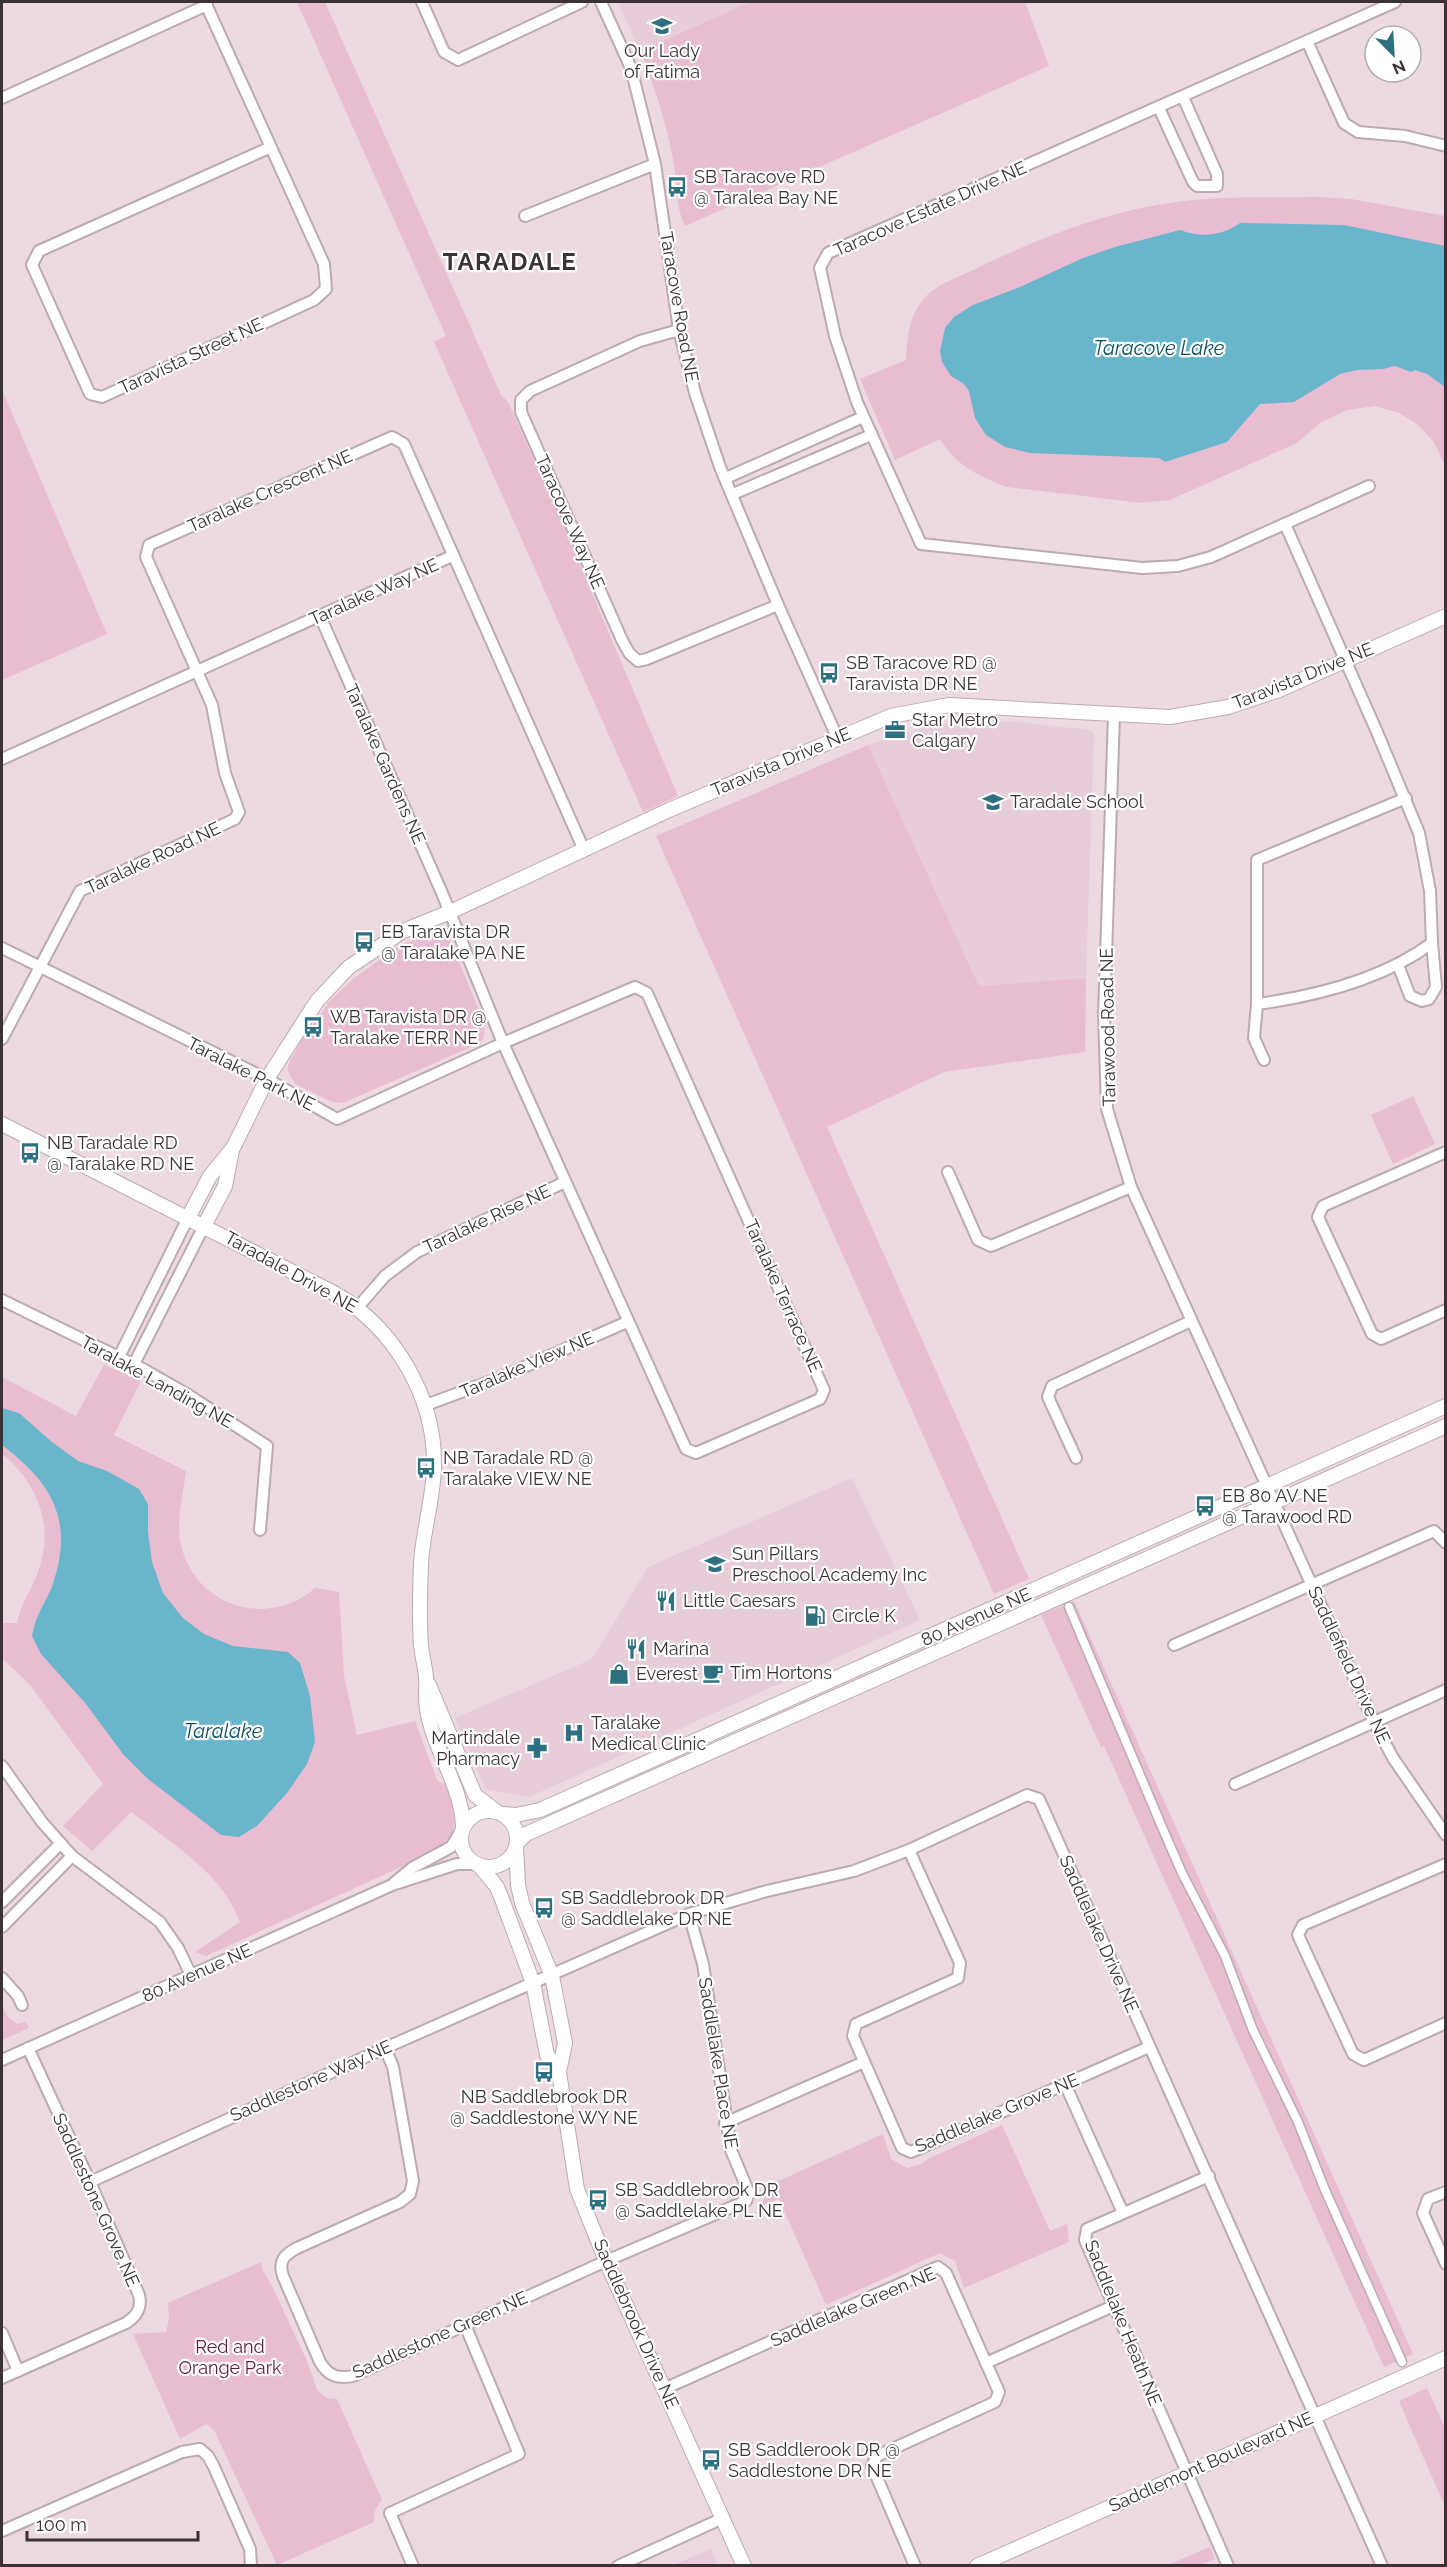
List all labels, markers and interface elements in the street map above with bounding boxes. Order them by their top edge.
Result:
school or university icon: Our Lady of Fatima [650,14,674,38]
north arrow [1363,24,1423,84]
place label: Our Lady of Fatima [624,40,700,82]
text: N [1389,56,1408,78]
street label: Taracove Estate Drive NE [830,157,1029,261]
place label: SB Taracove RD @ Taralea Bay NE [694,166,838,208]
bus stop icon: SB Taracove RD @ Taralea Bay NE [665,175,689,199]
street label: Taracove Road NE [656,230,703,384]
district label: TARADALE [443,247,577,276]
street label: Taravista Street NE [115,313,266,398]
water label: Taracove Lake [1093,336,1225,360]
street label: Taralake Crescent NE [184,445,355,536]
street label: Taracove Way NE [531,451,610,592]
street label: Taralake Way NE [306,554,442,629]
street label: Taravista Drive NE [1229,638,1376,713]
place label: SB Taracove RD @ Taravista DR NE [846,652,997,694]
bus stop icon: SB Taracove RD @ Taravista DR NE [817,661,841,685]
street label: Taralake Gardens NE [341,680,430,847]
place label: Star Metro Calgary [912,709,998,751]
office icon: Star Metro Calgary [883,718,907,742]
street label: Taravista Drive NE [708,723,854,800]
school or university icon: Taradale School [981,790,1005,814]
place label: Taradale School [1010,791,1144,812]
street label: Taralake Road NE [82,817,224,898]
place label: EB Taravista DR @ Taralake PA NE [381,921,525,963]
bus stop icon: EB Taravista DR @ Taralake PA NE [352,930,376,954]
street label: Tarawood Road NE [1096,947,1119,1107]
place label: WB Taravista DR @ Taralake TERR NE [330,1006,487,1048]
bus stop icon: WB Taravista DR @ Taralake TERR NE [301,1015,325,1039]
street label: Taralake Park NE [184,1032,318,1115]
place label: NB Taradale RD @ Taralake RD NE [47,1132,194,1174]
bus stop icon: NB Taradale RD @ Taralake RD NE [18,1141,42,1165]
street label: Taralake Rise NE [420,1180,554,1257]
street label: Taralake Terrace NE [740,1216,827,1376]
street label: Taradale Drive NE [221,1226,361,1317]
street label: Taralake View NE [457,1327,597,1402]
street label: Taralake Landing NE [77,1331,237,1432]
place label: NB Taradale RD @ Taralake VIEW NE [443,1447,593,1489]
bus stop icon: NB Taradale RD @ Taralake VIEW NE [414,1456,438,1480]
place label: EB 80 AV NE @ Tarawood RD [1222,1485,1352,1527]
bus stop icon: EB 80 AV NE @ Tarawood RD [1193,1494,1217,1518]
place label: Sun Pillars Preschool Academy Inc [732,1543,927,1585]
school or university icon: Sun Pillars Preschool Academy Inc [703,1552,727,1576]
street label: 80 Avenue NE [917,1583,1034,1650]
street label: Saddlefield Drive NE [1304,1583,1395,1747]
restaurant icon: Little Caesars [654,1589,678,1613]
place label: Little Caesars [683,1590,796,1611]
fuel station icon: Circle K [803,1604,827,1628]
place label: Circle K [832,1605,896,1626]
restaurant icon: Marina [624,1637,648,1661]
place label: Marina [653,1638,709,1659]
cafe icon: Tim Hortons [701,1661,725,1685]
shop icon: Everest [607,1662,631,1686]
place label: Tim Hortons [730,1662,832,1683]
place label: Everest [636,1663,698,1684]
place label: Taralake Medical Clinic [591,1712,707,1754]
water label: Taralake [184,1719,263,1743]
hospital icon: Taralake Medical Clinic [562,1721,586,1745]
place label: Martindale Pharmacy [431,1727,520,1769]
pharmacy icon: Martindale Pharmacy [525,1736,549,1760]
street label: Saddlelake Drive NE [1055,1852,1144,2016]
place label: SB Saddlebrook DR @ Saddlelake DR NE [561,1887,732,1929]
bus stop icon: SB Saddlebrook DR @ Saddlelake DR NE [532,1896,556,1920]
street label: 80 Avenue NE [138,1939,255,2006]
street label: Saddlelake Place NE [695,1976,742,2150]
street label: Saddlestone Way NE [227,2035,395,2126]
bus stop icon: NB Saddlebrook DR @ Saddlestone WY NE [532,2060,556,2084]
street label: Saddlelake Grove NE [912,2068,1082,2157]
place label: NB Saddlebrook DR @ Saddlestone WY NE [450,2086,638,2128]
street label: Saddlestone Grove NE [49,2110,144,2290]
place label: SB Saddlebrook DR @ Saddlelake PL NE [615,2179,783,2221]
bus stop icon: SB Saddlebrook DR @ Saddlelake PL NE [586,2188,610,2212]
street label: Saddlebrook Drive NE [590,2236,683,2412]
street label: Saddlelake Heath NE [1081,2237,1166,2409]
street label: Saddlelake Green NE [767,2262,939,2351]
street label: Saddlestone Green NE [349,2286,531,2383]
park label: Red and Orange Park [178,2336,282,2378]
street label: Saddlemont Boulevard NE [1105,2407,1316,2516]
place label: SB Saddlerook DR @ Saddlestone DR NE [728,2439,900,2481]
bus stop icon: SB Saddlerook DR @ Saddlestone DR NE [699,2448,723,2472]
scale bar [27,2504,198,2542]
text: 100 m [36,2514,87,2535]

